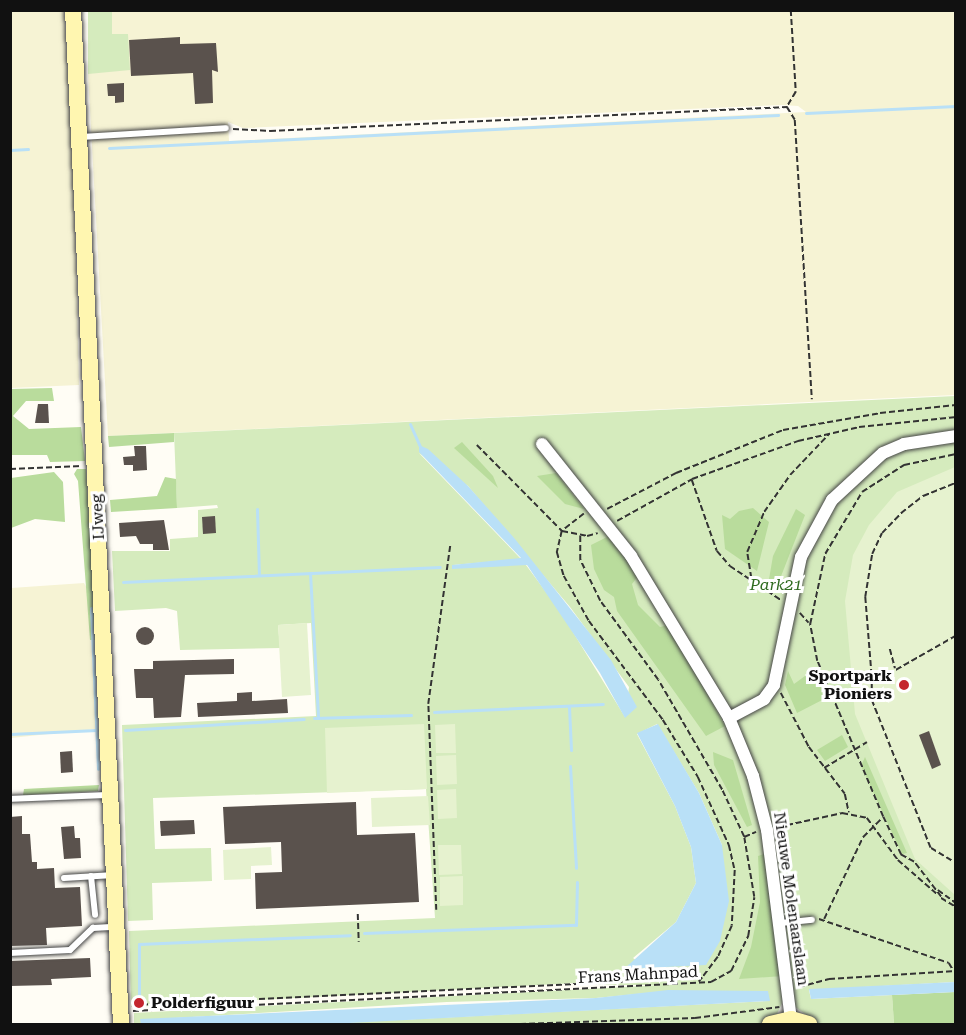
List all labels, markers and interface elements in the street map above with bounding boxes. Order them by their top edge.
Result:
street label: IJweg [87,494,109,540]
park label: Park21 [750,575,802,595]
place label: Sportpark Pioniers [808,666,892,704]
marker: Sportpark Pioniers [897,678,911,692]
street label: Nieuwe Molenaarslaan [769,811,813,987]
street label: Frans Mahnpad [578,962,698,988]
place label: Polderfiguur [151,993,254,1013]
marker: Polderfiguur [132,996,146,1010]

